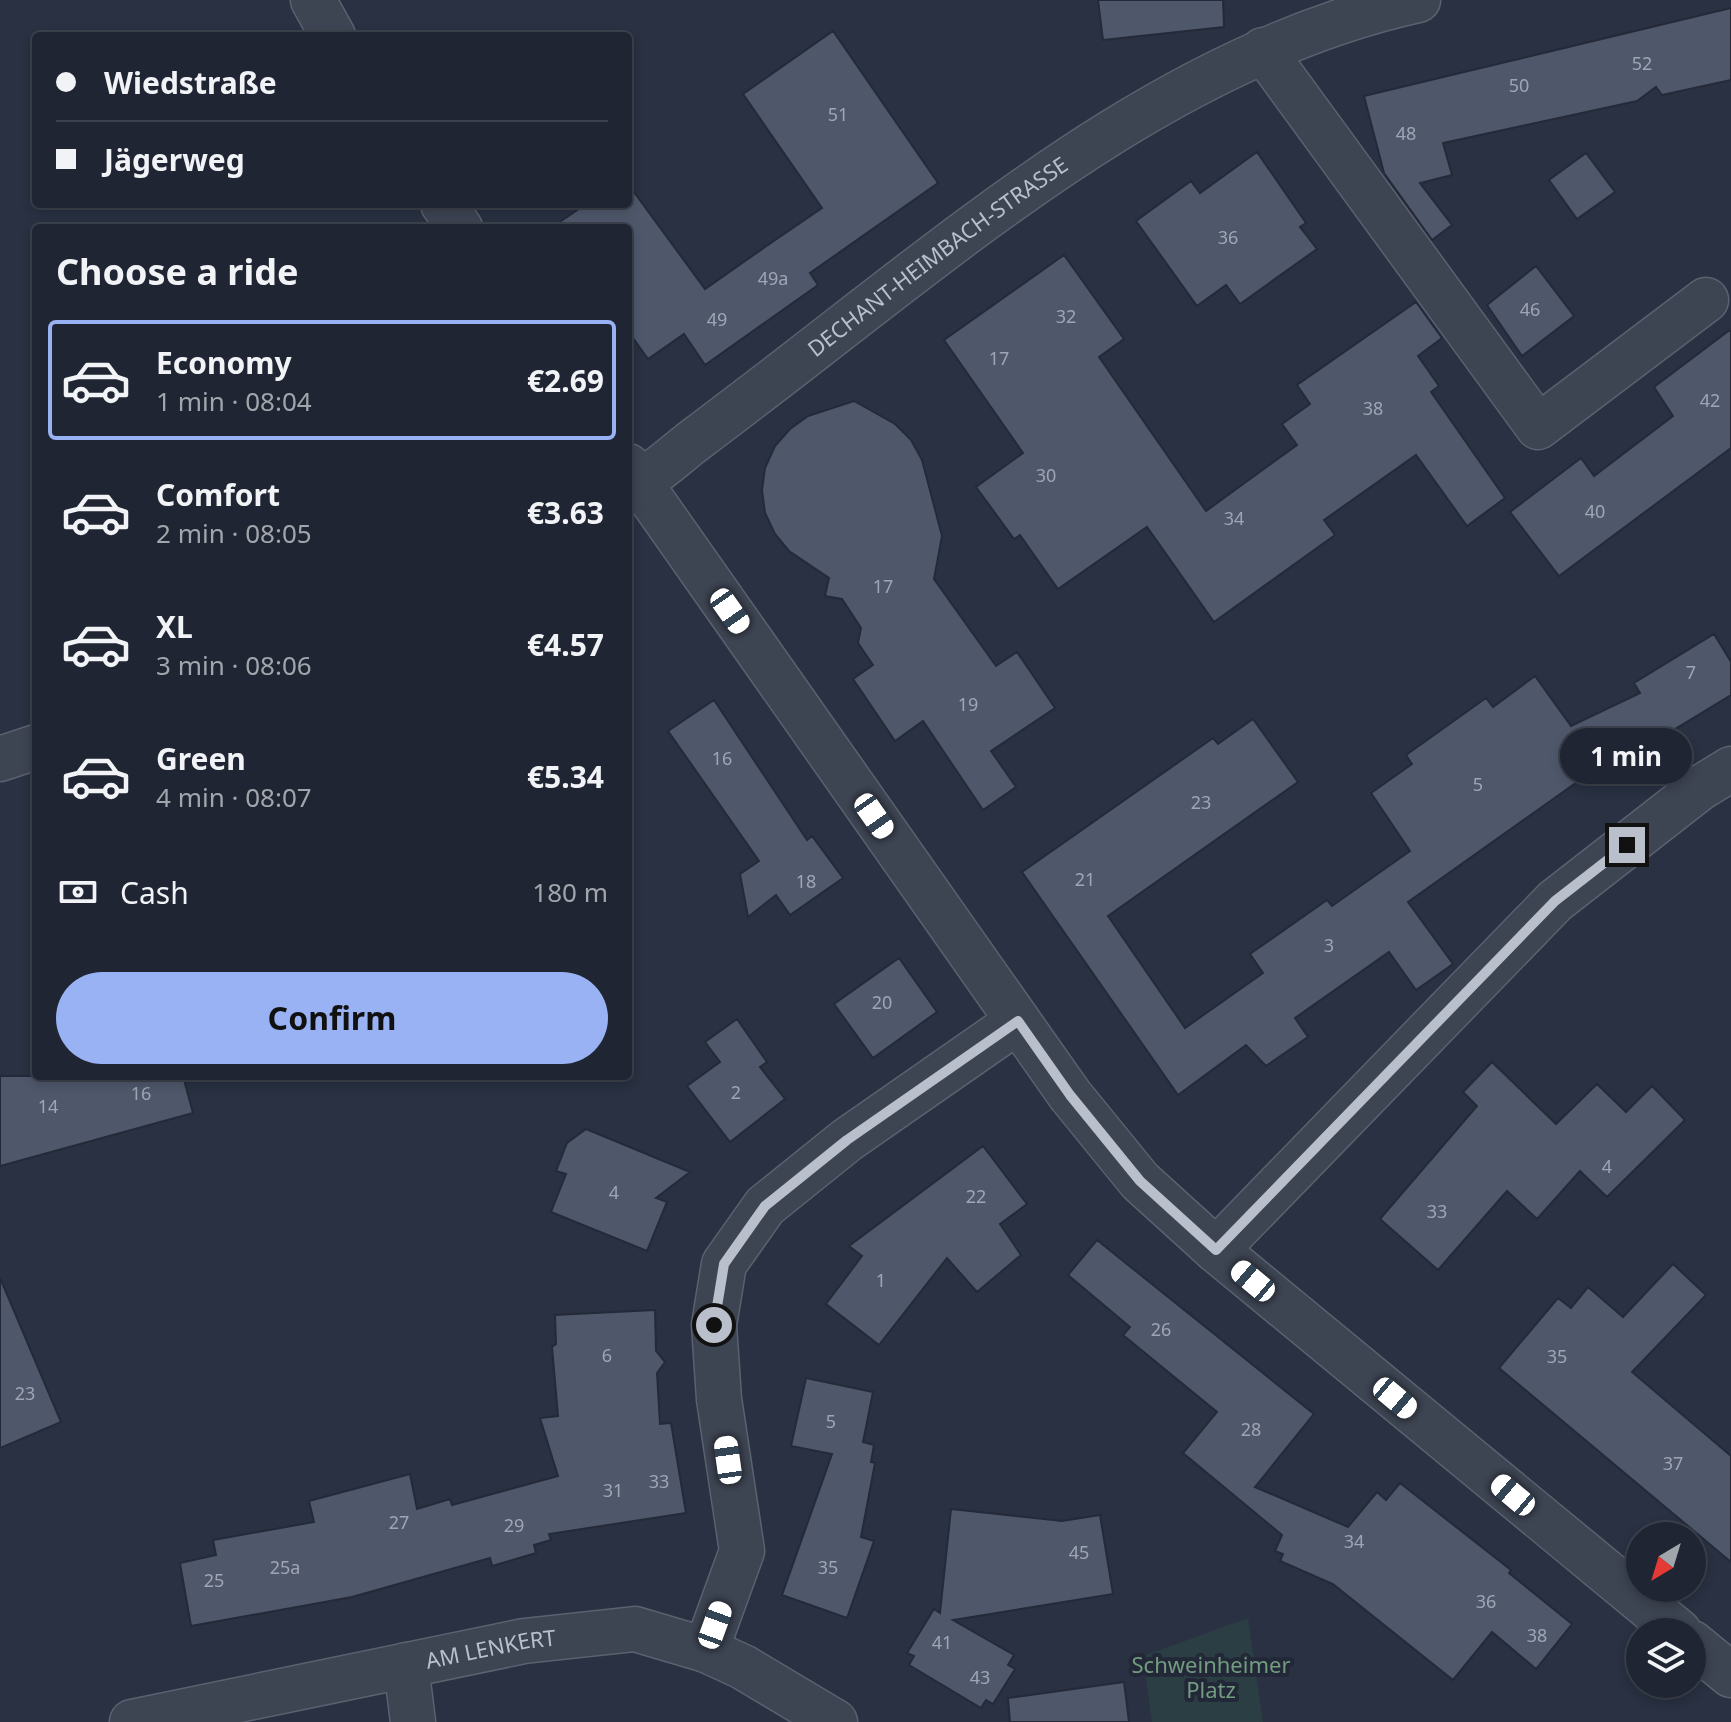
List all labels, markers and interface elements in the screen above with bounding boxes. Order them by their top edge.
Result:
house number: 52 [1632,51,1652,75]
text: Wiedstraße [104,62,277,103]
house number: 50 [1509,73,1529,97]
house number: 51 [828,102,848,126]
house number: 48 [1396,121,1416,145]
text: Jägerweg [104,139,245,180]
street label: DECHANT-HEIMBACH-STRASSE [801,149,1073,363]
house number: 36 [1218,225,1238,249]
text: Choose a ride [56,247,298,296]
house number: 49a [758,266,788,290]
house number: 46 [1520,297,1540,321]
house number: 32 [1056,304,1076,328]
house number: 49 [707,307,727,331]
text: Economy [156,342,292,383]
icon: car [60,344,132,416]
house number: 17 [989,346,1009,370]
text: €2.69 [527,360,604,401]
text: 1 min · 08:04 [156,383,312,419]
house number: 42 [1700,388,1720,412]
house number: 38 [1363,396,1383,420]
house number: 30 [1036,463,1056,487]
text: Comfort [156,474,280,515]
icon: car [60,476,132,548]
text: €3.63 [527,492,604,533]
house number: 40 [1585,499,1605,523]
house number: 34 [1224,506,1244,530]
text: 2 min · 08:05 [156,515,312,551]
house number: 17 [873,574,893,598]
car [706,584,754,638]
text: XL [156,606,193,647]
icon: car [60,608,132,680]
text: €4.57 [527,624,604,665]
text: 3 min · 08:06 [156,647,312,683]
house number: 7 [1686,660,1696,684]
house number: 19 [958,692,978,716]
callout: 1 min [1561,729,1693,785]
text: Green [156,738,246,779]
text: 1 min [1590,738,1662,774]
icon: car [60,740,132,812]
house number: 16 [712,746,732,770]
text: €5.34 [527,756,604,797]
house number: 5 [1473,772,1483,796]
text: 4 min · 08:07 [156,779,312,815]
car [850,789,898,843]
house number: 23 [1191,790,1211,814]
route end [1609,827,1645,863]
house number: 21 [1075,867,1095,891]
house number: 18 [796,869,816,893]
icon: cash [56,870,100,914]
text: Cash [120,872,189,913]
text: 180 m [532,874,608,910]
house number: 3 [1324,933,1334,957]
button: Confirm [56,972,608,1064]
house number: 20 [872,990,892,1014]
house number: 2 [731,1080,741,1104]
house number: 16 [131,1081,151,1105]
house number: 14 [38,1094,58,1118]
house number: 4 [1602,1154,1612,1178]
house number: 4 [609,1180,619,1204]
house number: 22 [966,1184,986,1208]
house number: 33 [1427,1199,1447,1223]
car [1227,1256,1279,1306]
house number: 1 [876,1268,886,1292]
route start [696,1307,732,1343]
house number: 26 [1151,1317,1171,1341]
house number: 6 [602,1343,612,1367]
house number: 35 [1547,1344,1567,1368]
car [1369,1373,1421,1423]
house number: 23 [15,1381,35,1405]
house number: 5 [826,1409,836,1433]
house number: 28 [1241,1417,1261,1441]
car [713,1435,743,1485]
house number: 37 [1663,1451,1683,1475]
house number: 33 [649,1469,669,1493]
car [1487,1470,1539,1520]
house number: 31 [603,1478,623,1502]
house number: 27 [389,1510,409,1534]
house number: 29 [504,1513,524,1537]
north arrow [1626,1522,1706,1602]
map controls [1626,1522,1706,1698]
house number: 34 [1344,1529,1364,1553]
house number: 45 [1069,1540,1089,1564]
house number: 25a [270,1555,300,1579]
house number: 35 [818,1555,838,1579]
house number: 25 [204,1568,224,1592]
house number: 36 [1476,1589,1496,1613]
car [696,1598,734,1652]
button: layers [1626,1618,1706,1698]
street label: AM LENKERT [423,1622,557,1675]
house number: 38 [1527,1623,1547,1647]
house number: 41 [932,1630,952,1654]
park label: Schweinheimer Platz [1132,1649,1290,1704]
house number: 43 [970,1665,990,1689]

